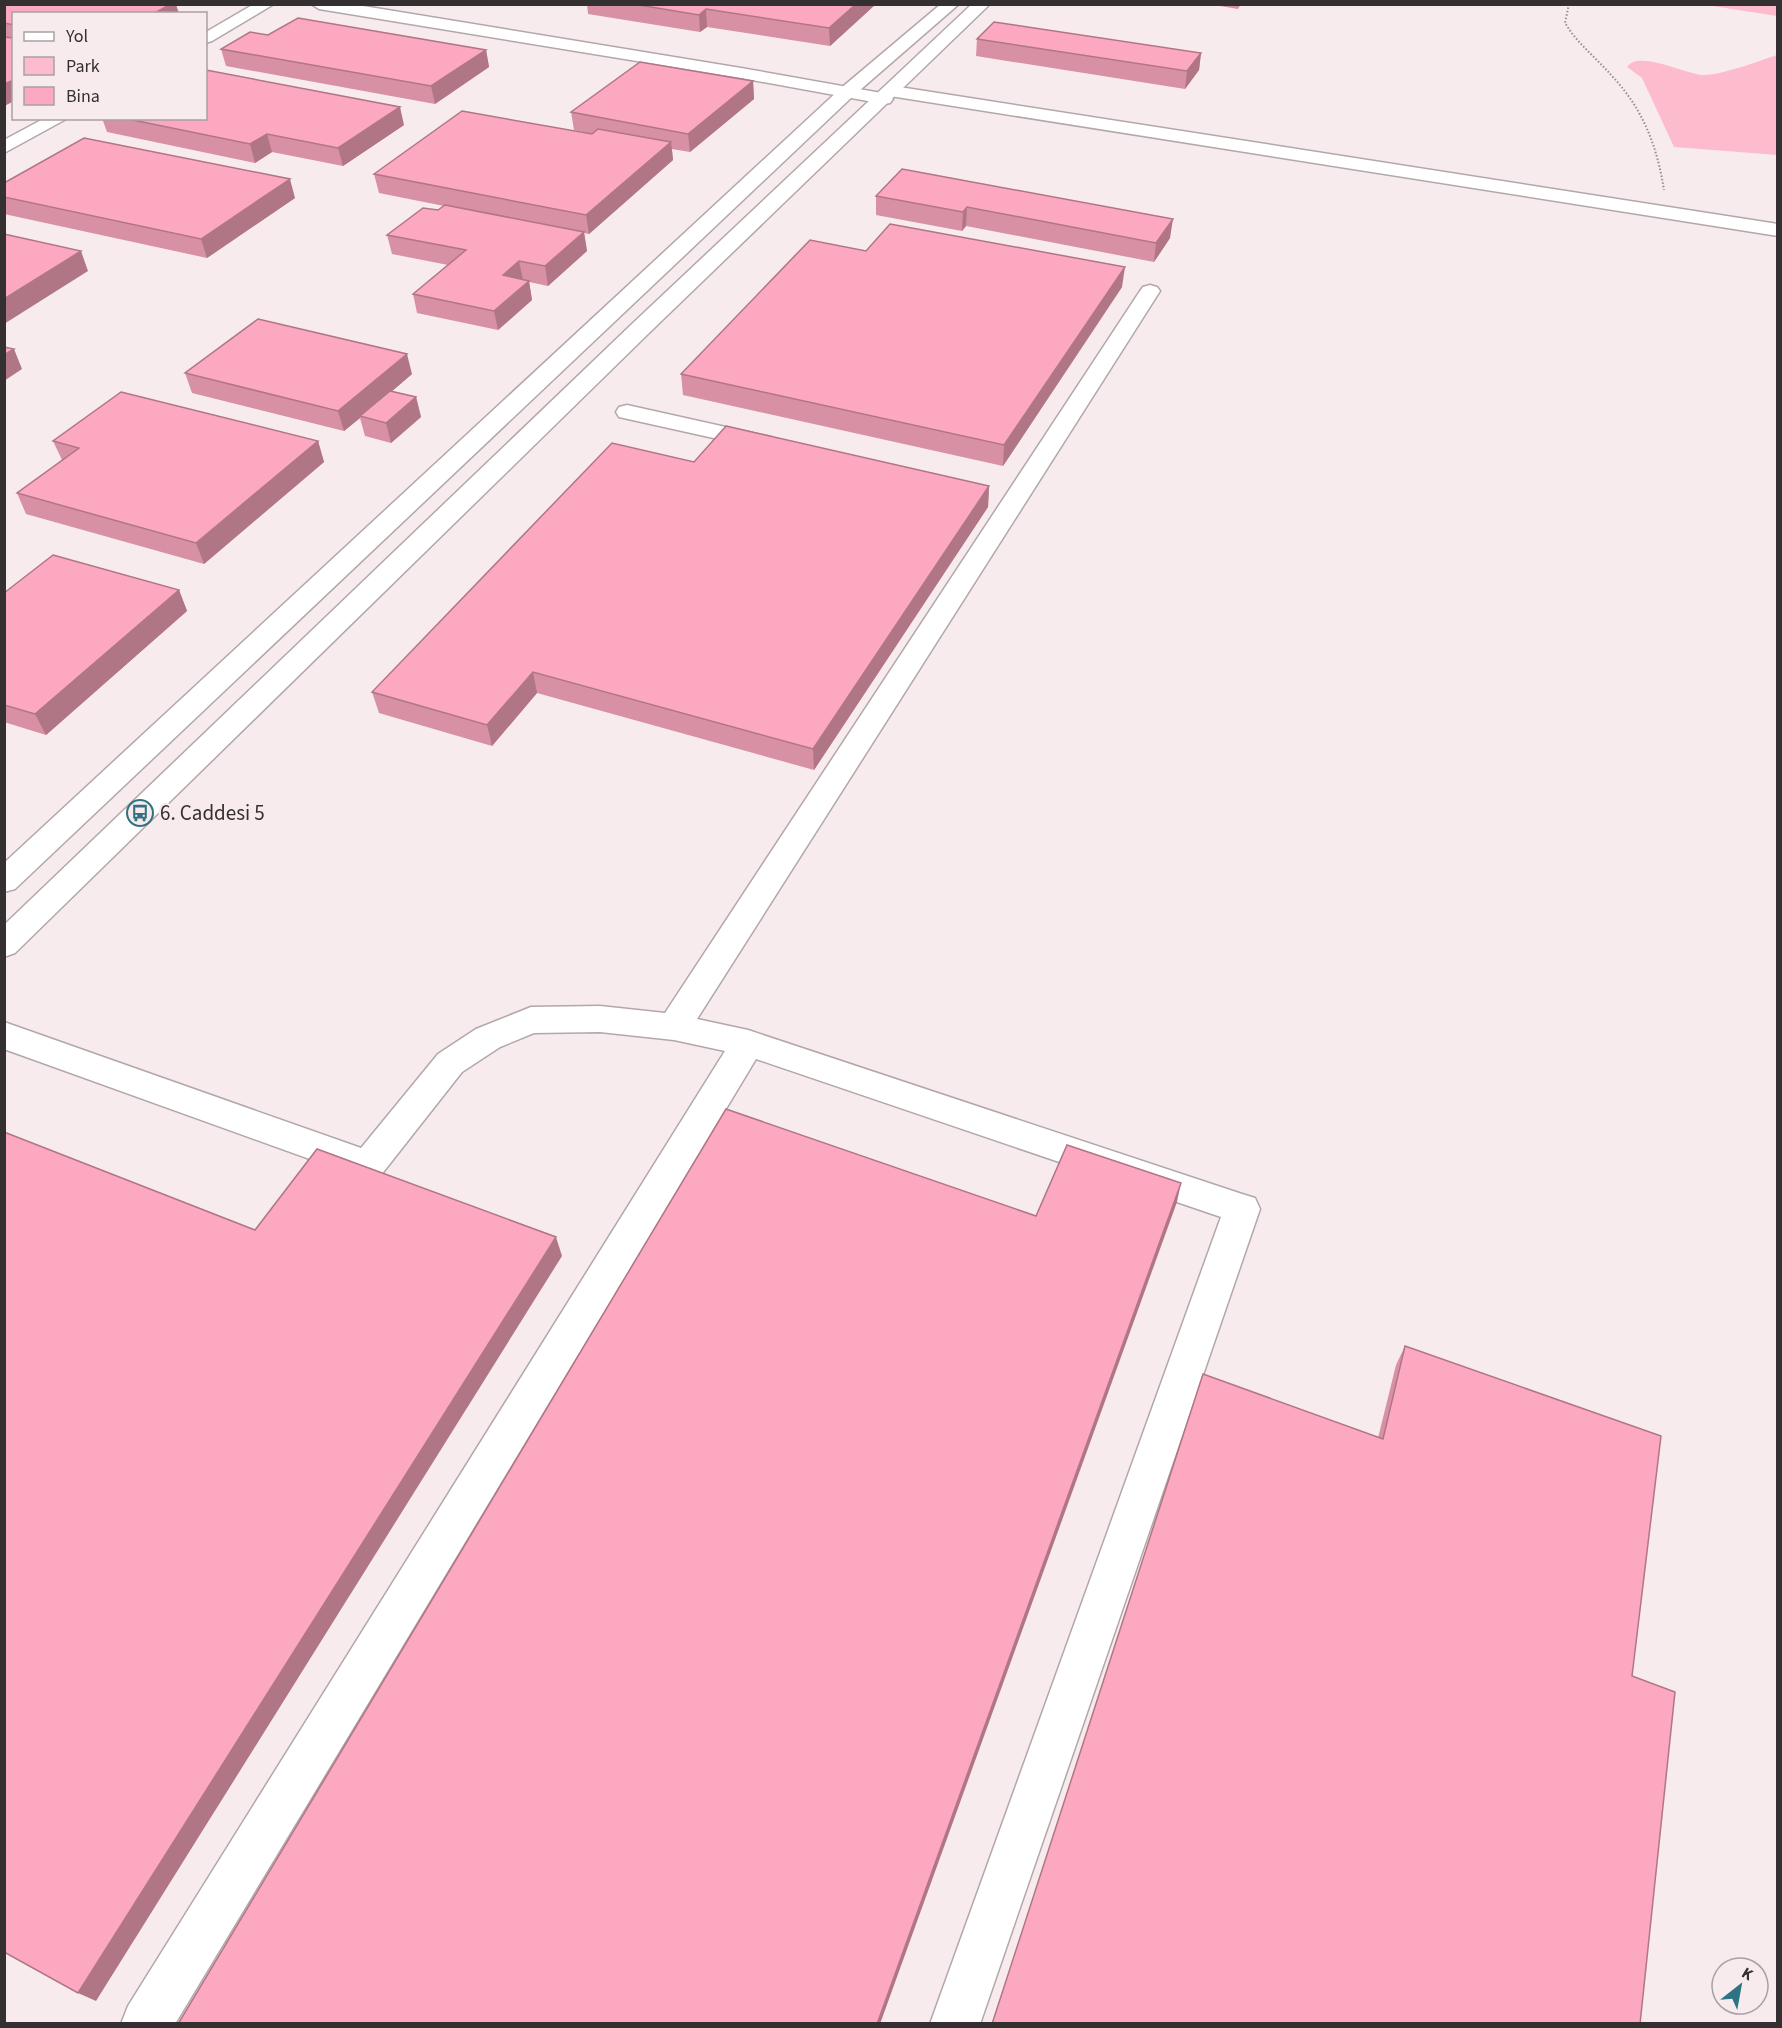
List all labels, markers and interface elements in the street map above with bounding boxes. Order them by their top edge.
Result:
legend [12,12,207,120]
text: Yol [65,24,88,49]
text: Park [66,54,100,79]
text: Bina [66,84,100,109]
bus stop icon: 6. Caddesi 5 [125,798,155,828]
place label: 6. Caddesi 5 [160,798,265,828]
north arrow [1710,1956,1770,2016]
text: K [1737,1962,1757,1986]

